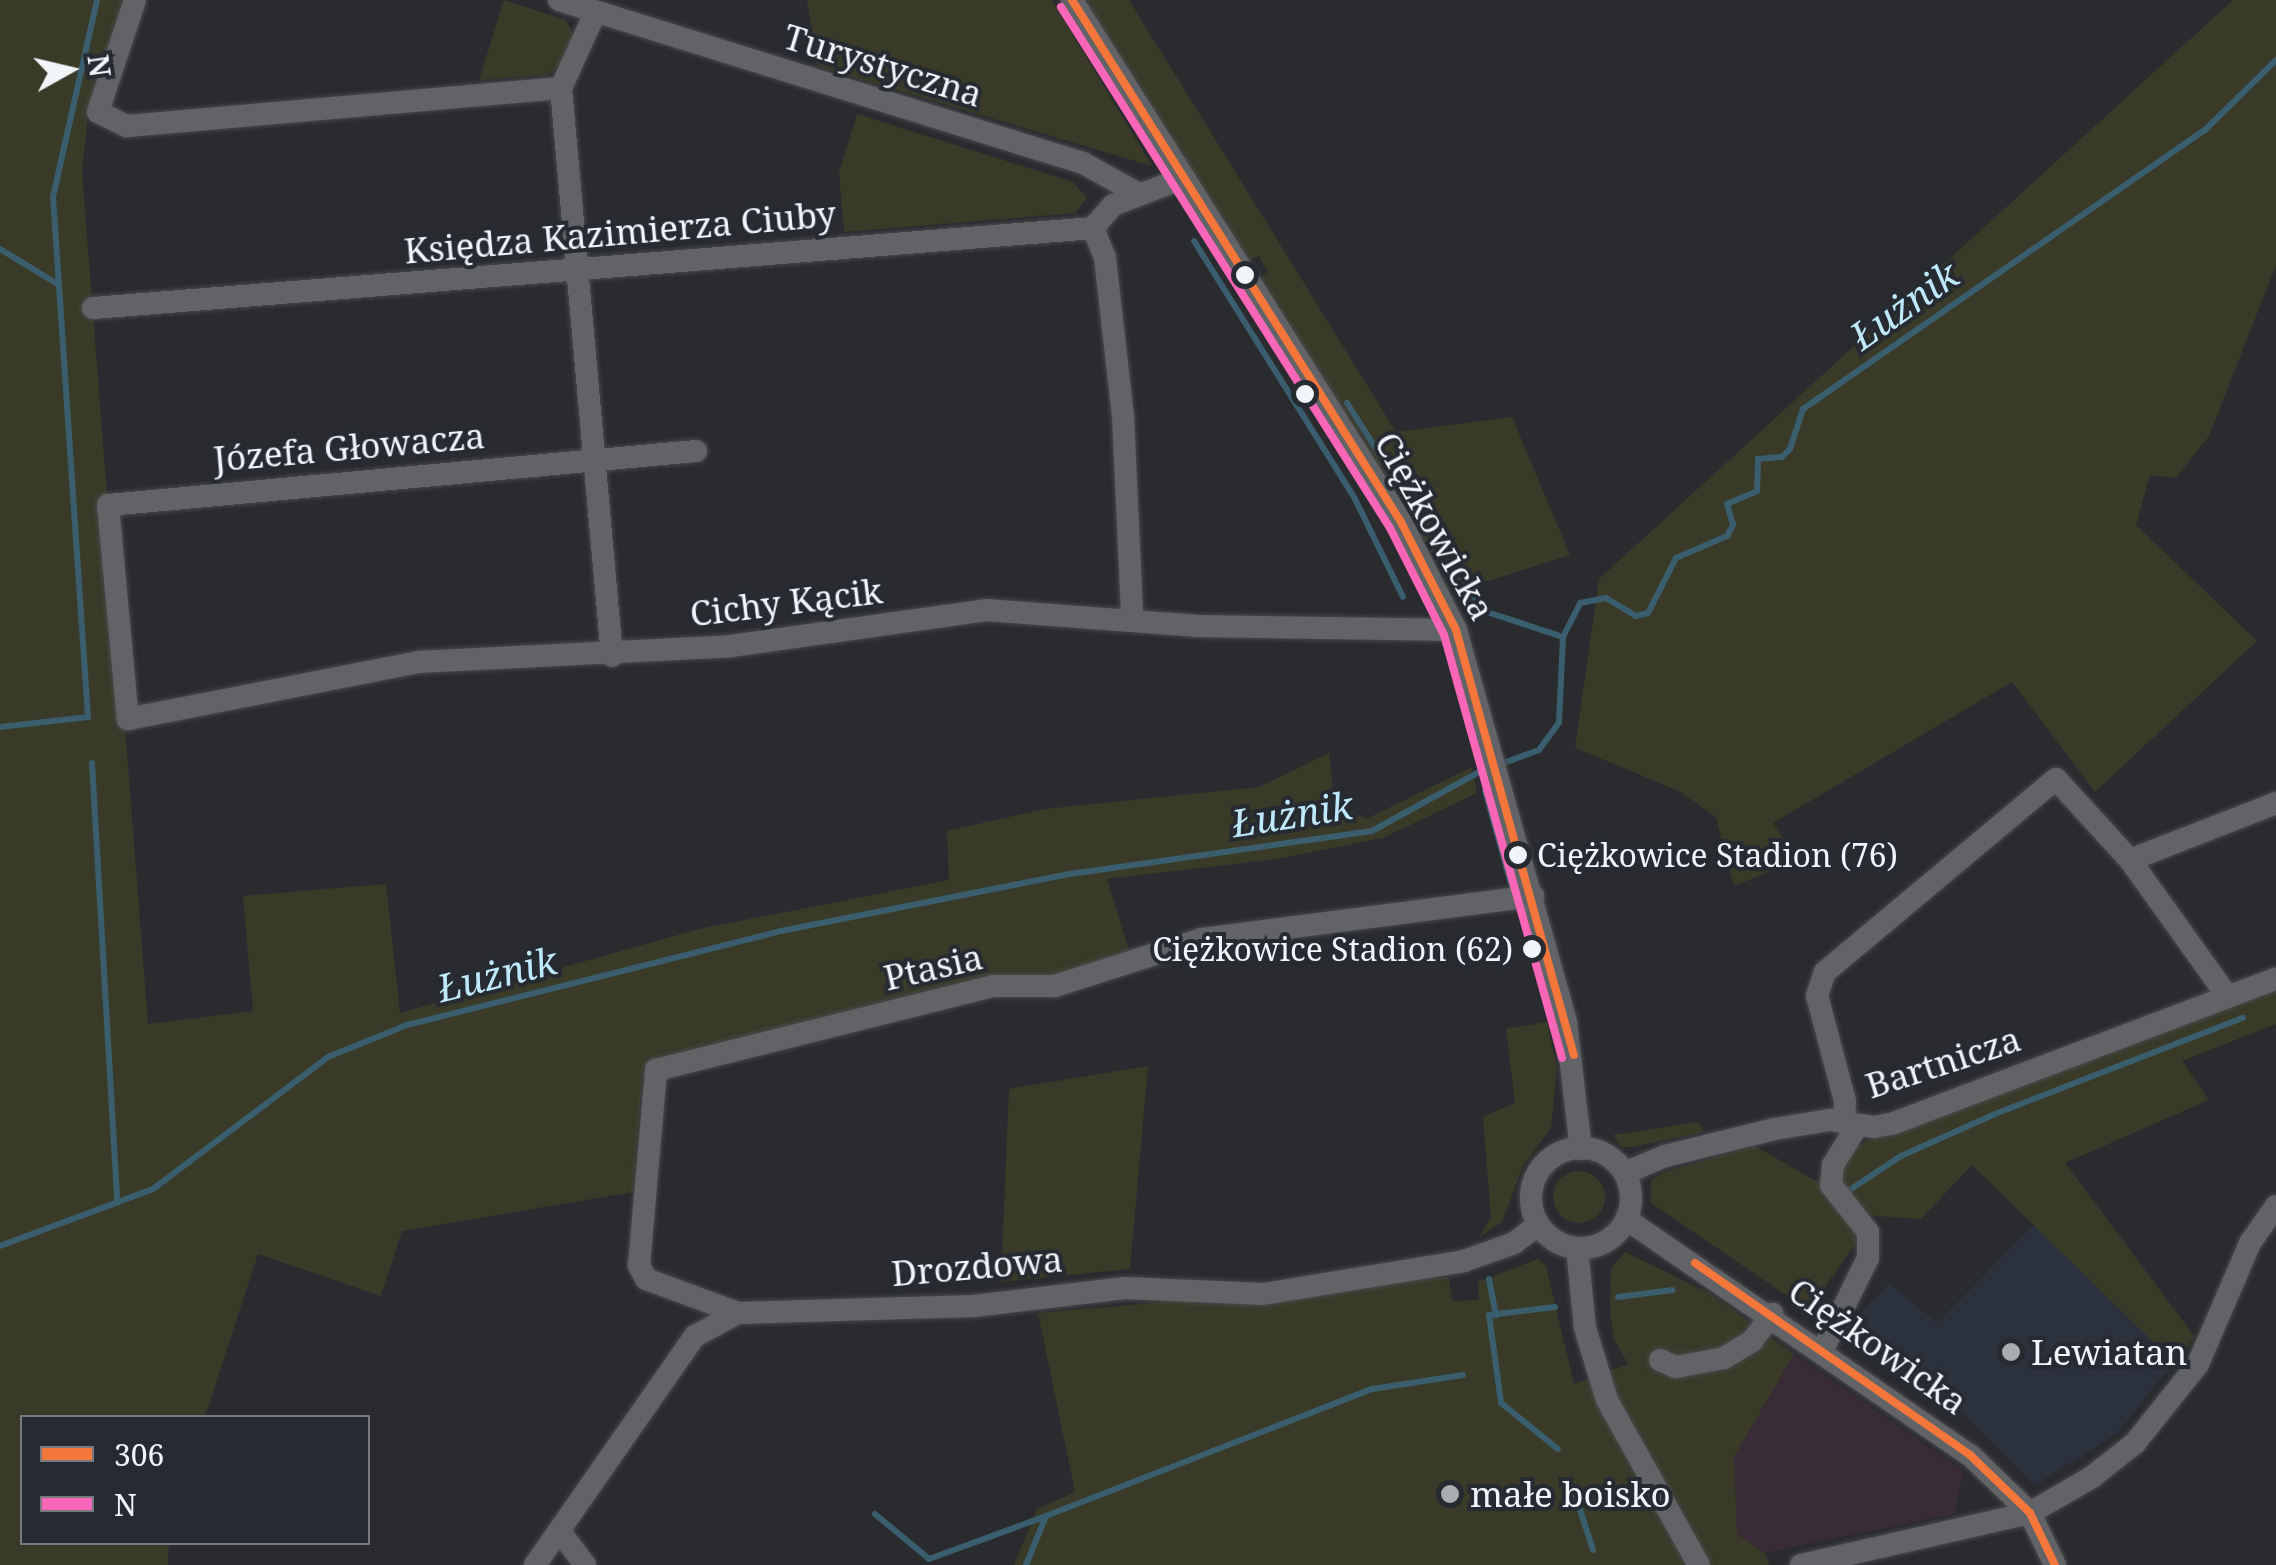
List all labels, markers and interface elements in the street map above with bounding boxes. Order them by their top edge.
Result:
street label: Turystyczna [779,15,987,115]
north arrow [20,20,120,120]
text: N [79,52,120,79]
street label: Księdza Kazimierza Ciuby [402,192,838,272]
water label: Łużnik [1841,251,1967,359]
unlabelled marker [1235,265,1255,285]
unlabelled marker [1295,384,1315,404]
street label: Józefa Głowacza [212,414,486,480]
street label: Ciężkowicka [1366,425,1504,627]
street label: Cichy Kącik [687,569,885,635]
water label: Łużnik [1228,782,1356,846]
place label: Ciężkowice Stadion (76) [1537,836,1898,874]
marker: Ciężkowice Stadion (76) [1508,845,1528,865]
place label: Ciężkowice Stadion (62) [1152,930,1513,968]
street label: Ptasia [880,935,986,999]
water label: Łużnik [432,937,562,1011]
marker: Ciężkowice Stadion (62) [1522,939,1542,959]
street label: Bartnicza [1860,1017,2026,1107]
street label: Drozdowa [890,1238,1064,1294]
street label: Ciężkowicka [1781,1269,1975,1423]
place label: Lewiatan [2031,1331,2187,1373]
marker: Lewiatan [2000,1341,2022,1363]
legend [20,1415,370,1545]
text: 306 [114,1434,164,1475]
place label: małe boisko [1470,1473,1671,1515]
marker: małe boisko [1439,1483,1461,1505]
text: N [114,1484,137,1525]

